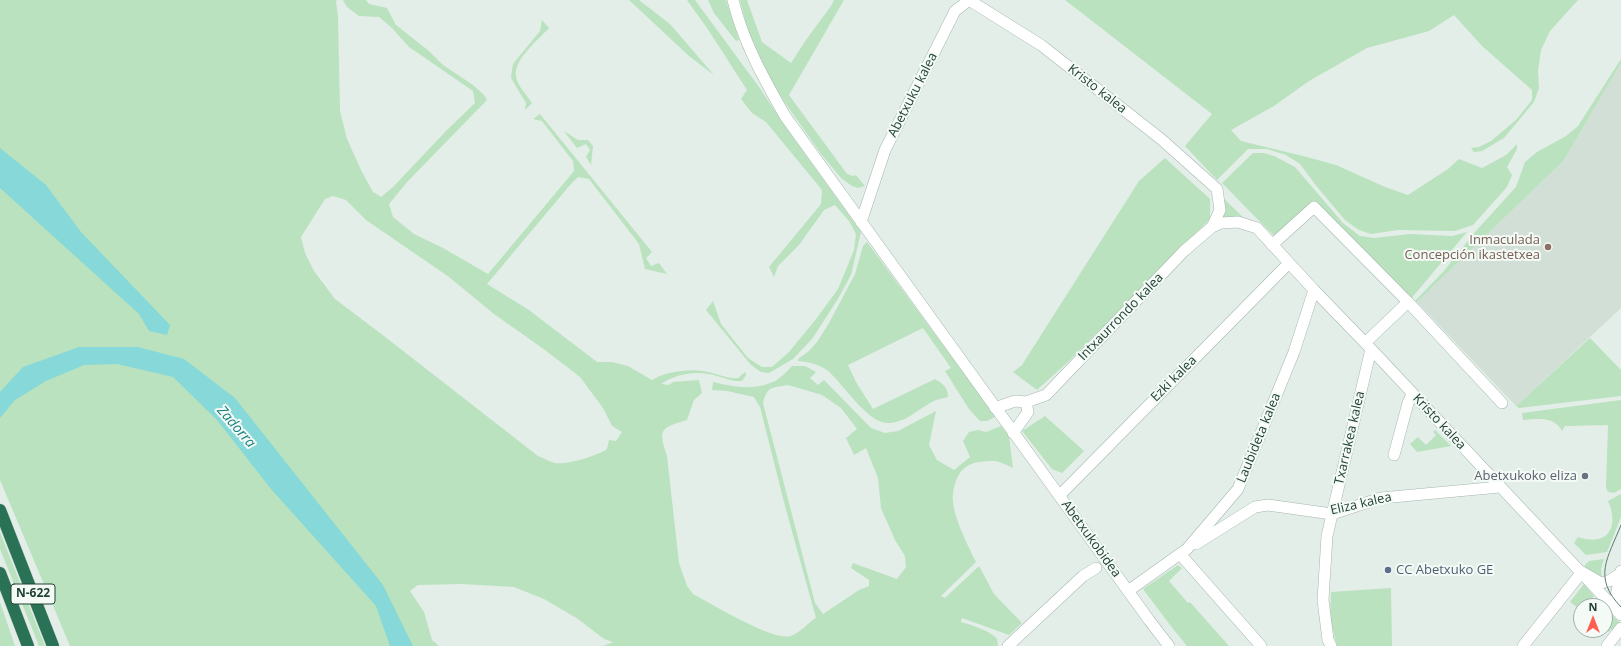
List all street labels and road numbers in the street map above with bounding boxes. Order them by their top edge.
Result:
street label: Abetxuku kalea [885,50,941,140]
street label: Kristo kalea [1064,61,1130,117]
street label: Intxaurrondo kalea [1075,270,1167,364]
street label: Ezki kalea [1148,353,1200,405]
street label: Txarrakea kalea [1332,390,1368,486]
street label: Laubideta kalea [1234,391,1284,485]
street label: Kristo kalea [1409,391,1469,453]
street label: Eliza kalea [1329,489,1393,519]
street label: Abetxukobidea [1058,498,1124,580]
road number: N-622 [11,584,55,604]

